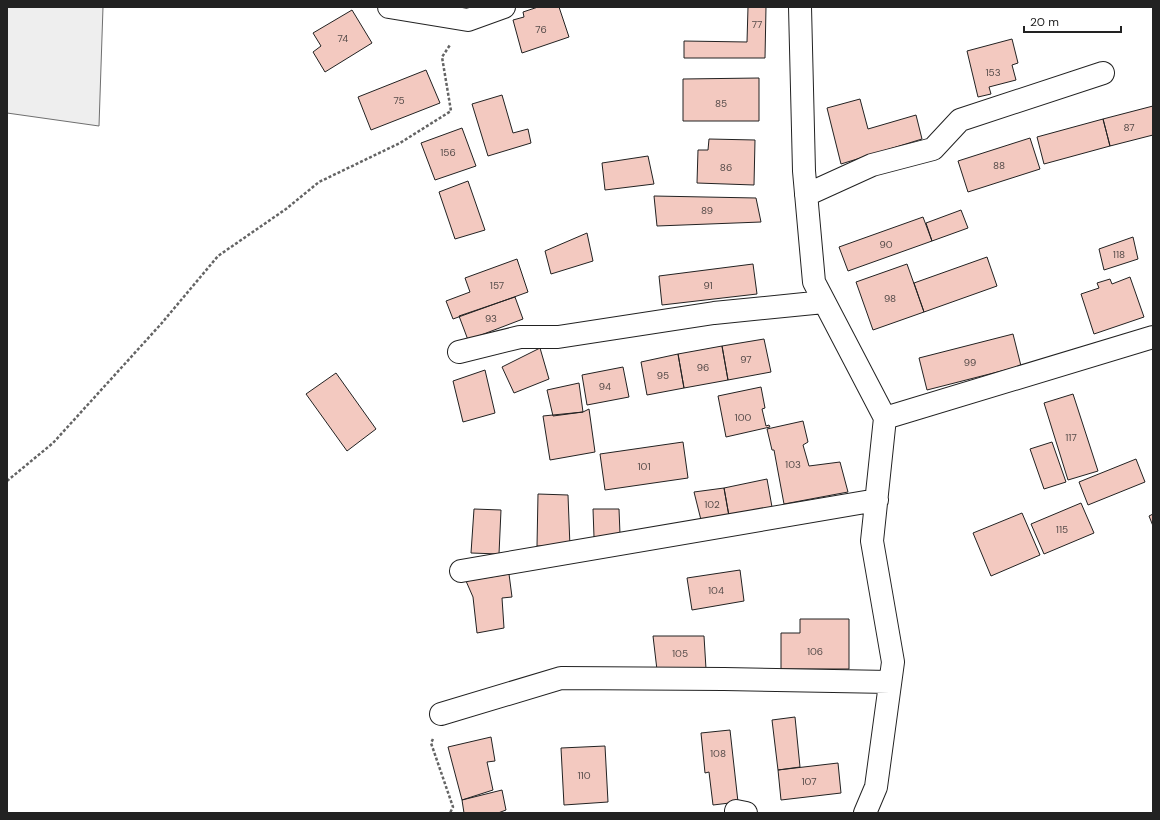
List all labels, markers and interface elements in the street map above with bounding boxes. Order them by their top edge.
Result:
scale bar [1024,8,1121,34]
text: 20 m [1030,14,1059,30]
house number: 77 [752,18,762,31]
house number: 76 [535,23,547,36]
house number: 74 [338,32,348,45]
house number: 153 [985,66,1001,79]
house number: 75 [393,94,405,107]
house number: 85 [715,97,727,110]
house number: 87 [1123,121,1135,134]
house number: 156 [440,146,456,159]
house number: 88 [993,159,1005,172]
house number: 86 [720,161,732,174]
house number: 89 [701,204,713,217]
house number: 90 [879,238,893,251]
house number: 118 [1113,248,1125,261]
house number: 157 [490,279,504,292]
house number: 91 [703,279,713,292]
house number: 98 [884,292,896,305]
house number: 93 [485,312,497,325]
house number: 97 [740,353,752,366]
house number: 99 [964,356,976,369]
house number: 96 [697,361,709,374]
house number: 95 [657,369,669,382]
house number: 94 [599,380,611,393]
house number: 100 [735,411,752,424]
house number: 117 [1065,431,1077,444]
house number: 103 [785,458,801,471]
house number: 101 [637,460,651,473]
house number: 102 [704,498,720,511]
house number: 115 [1056,523,1068,536]
house number: 104 [708,584,724,597]
house number: 106 [807,645,823,658]
house number: 105 [672,647,688,660]
house number: 108 [710,747,726,760]
house number: 110 [577,769,591,782]
house number: 107 [801,775,817,788]

